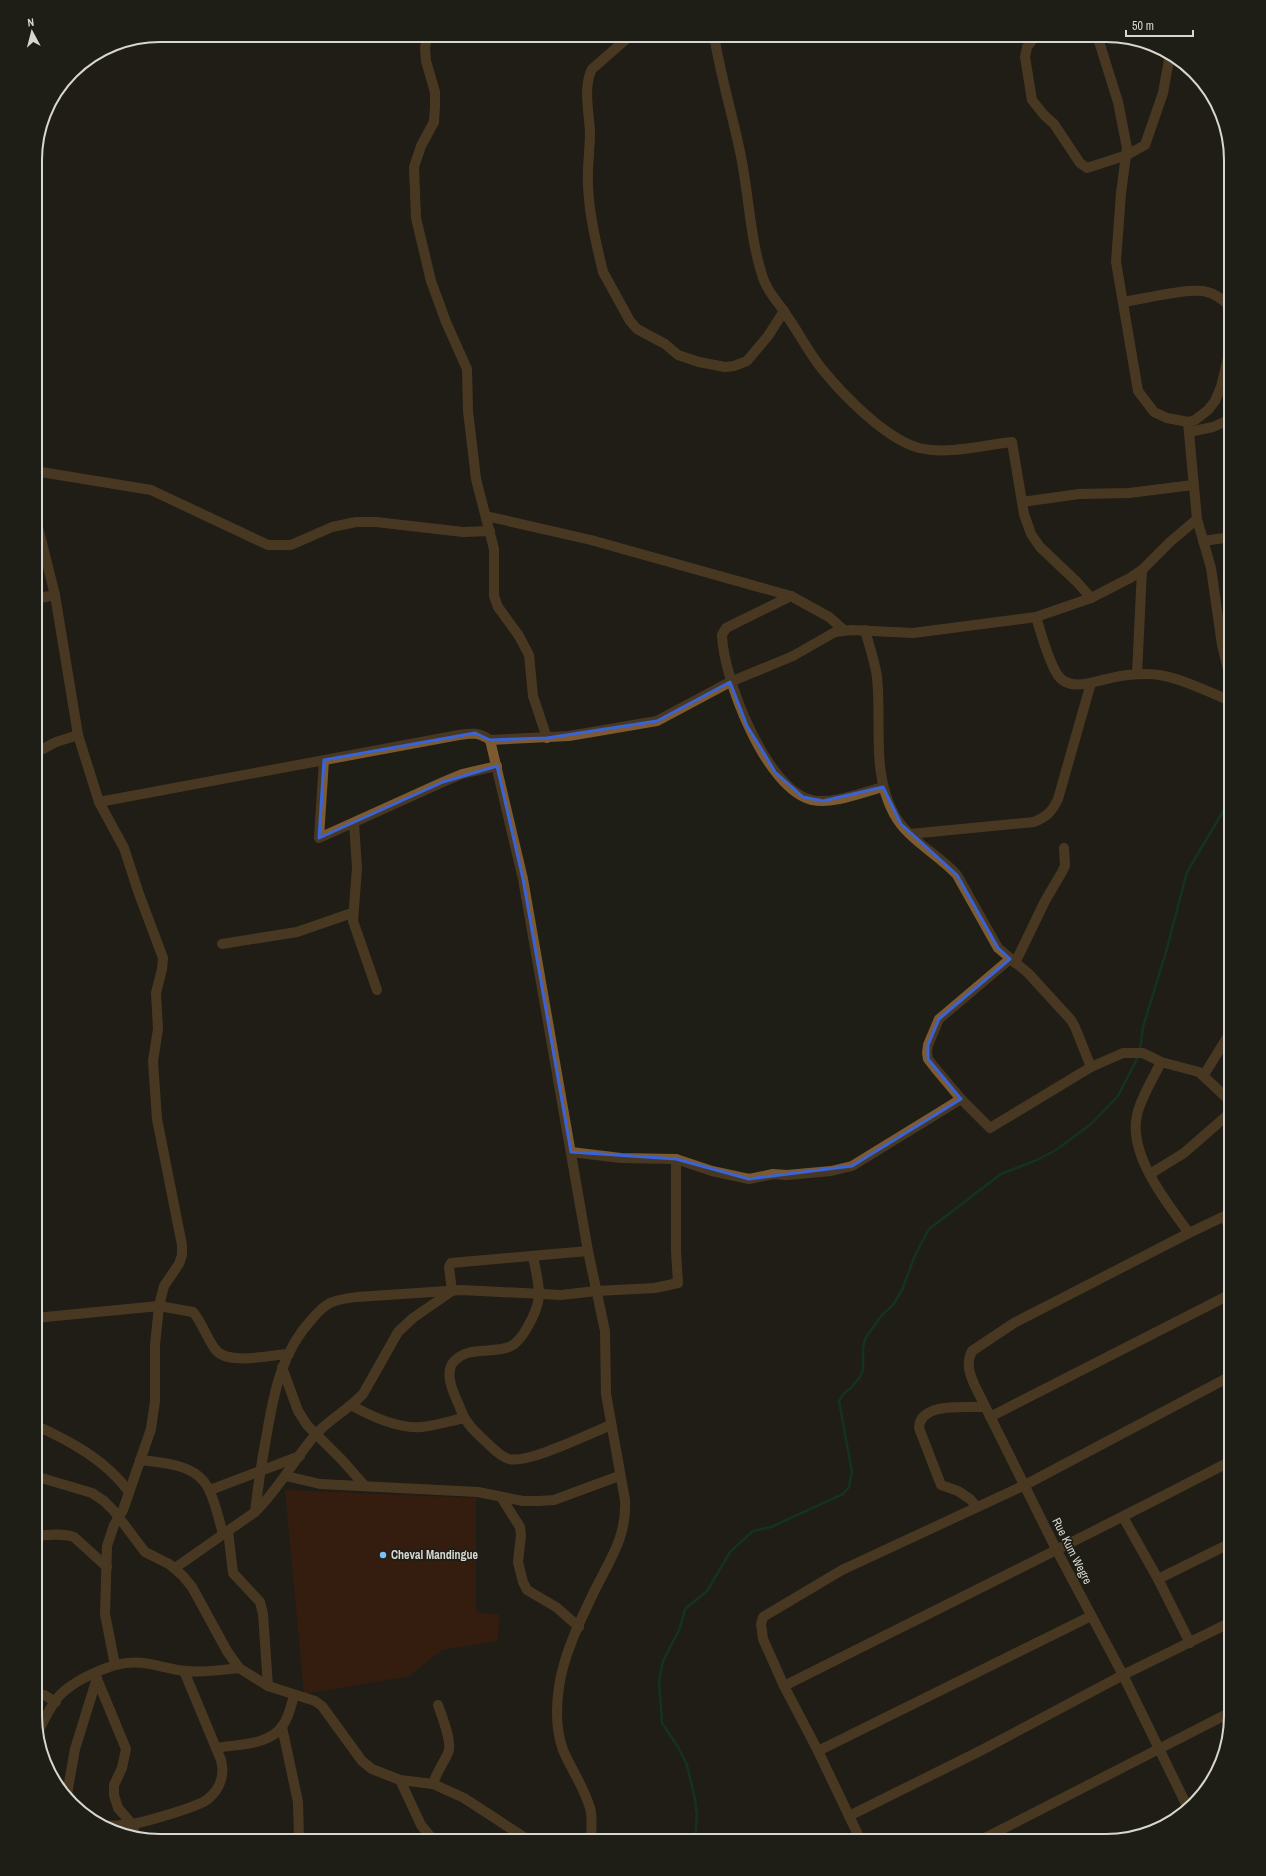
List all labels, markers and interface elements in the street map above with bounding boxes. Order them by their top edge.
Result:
north arrow [12,12,52,52]
scale bar [1126,12,1193,38]
text: N [27,15,35,29]
text: 50 m [1132,18,1154,34]
street label: Rue Kum Wegre [1048,1515,1096,1587]
place label: Cheval Mandingue [391,1547,478,1563]
marker: Cheval Mandingue [378,1550,388,1560]

